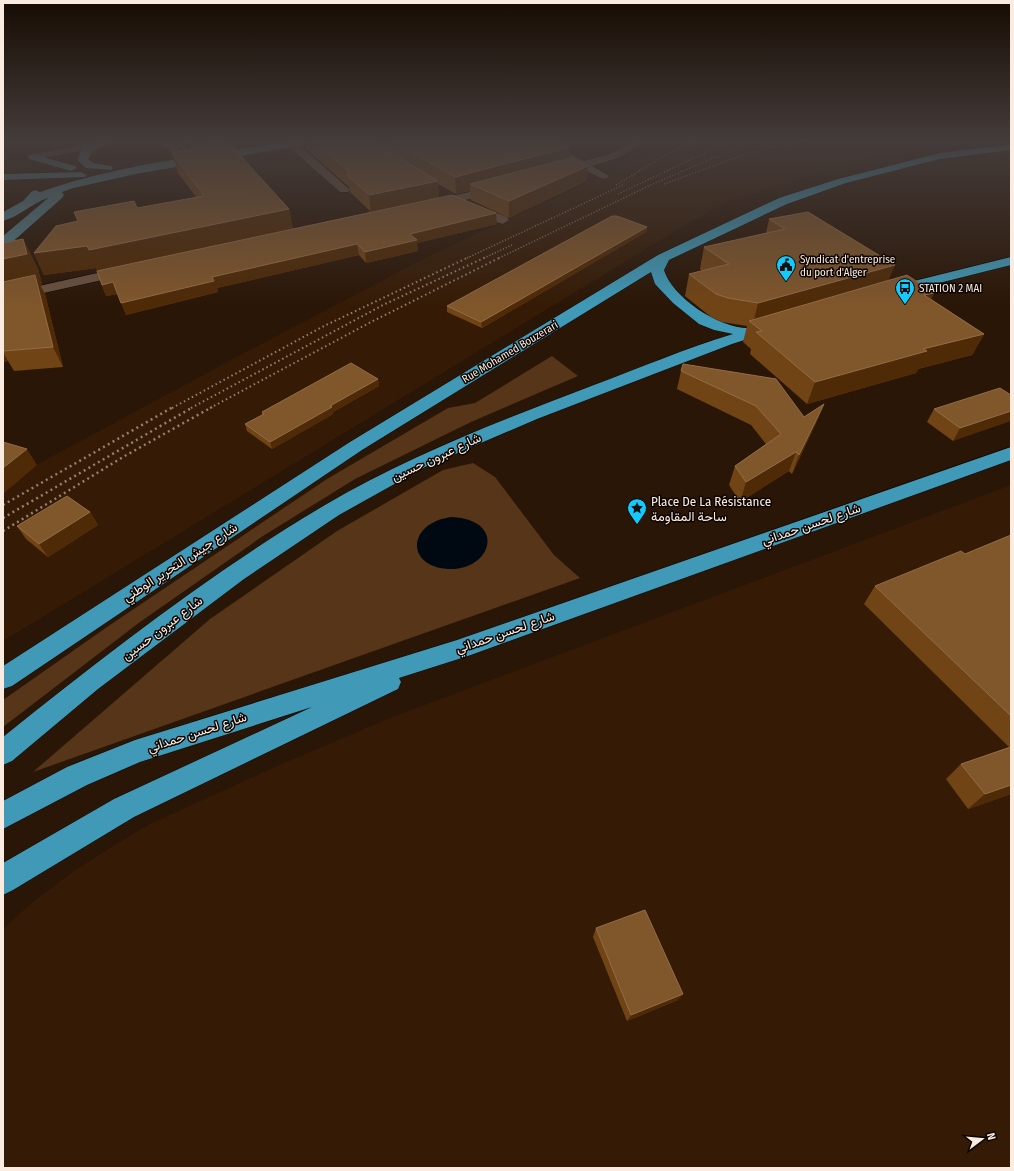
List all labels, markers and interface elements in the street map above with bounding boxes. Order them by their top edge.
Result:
place label: Syndicat d'entreprise du port d'Alger [800,253,895,279]
public building icon: Syndicat d'entreprise du port d'Alger [775,254,797,282]
bus stop icon: STATION 2 MAI [894,277,916,305]
place label: STATION 2 MAI [919,282,982,295]
street label: Rue Mohamed Bouzerari [460,318,561,386]
street label: شارع عبرون حسين [389,430,484,486]
place label: Place De La Résistance ساحة المقاومة [651,494,771,525]
place icon: Place De La Résistance ساحة المقاومة [626,497,648,525]
street label: شارع لحسن حمداني [760,500,863,551]
street label: شارع جيش التحرير الوطني [120,519,242,607]
street label: شارع عبرون حسين [119,593,207,665]
street label: شارع لحسن حمداني [454,608,557,659]
street label: شارع لحسن حمداني [145,709,249,758]
north arrow [962,1119,1002,1159]
text: N [984,1131,998,1141]

